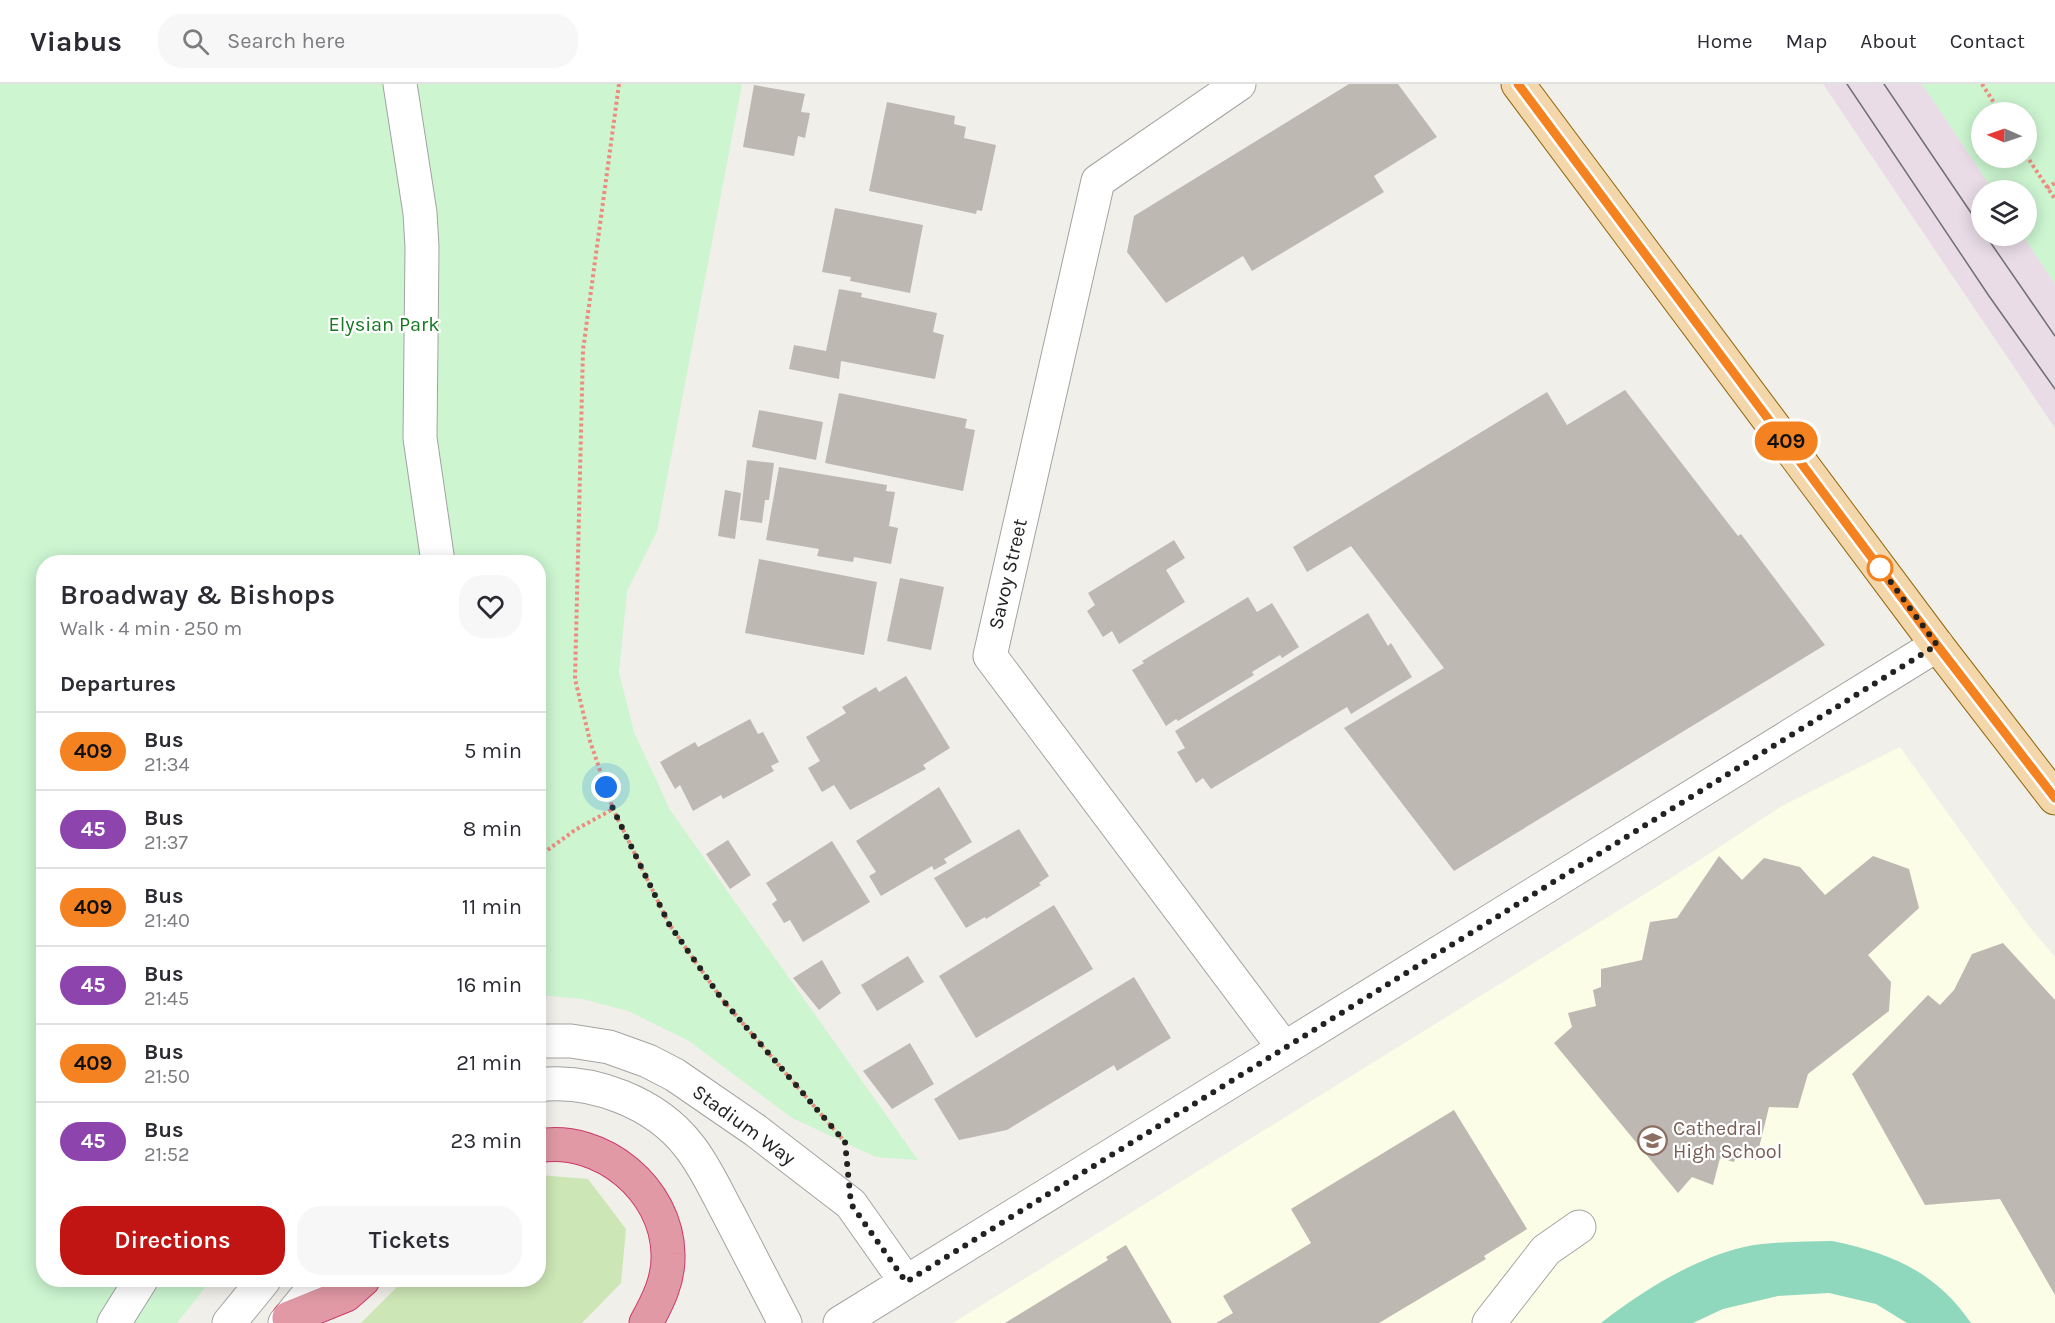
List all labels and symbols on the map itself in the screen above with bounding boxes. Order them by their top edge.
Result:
north arrow [1971,102,2037,168]
park label: Elysian Park [328,313,440,336]
line badge: 409 [1752,422,1820,460]
street label: Savoy Street [984,516,1032,632]
unlabelled marker [1867,555,1893,581]
your location [591,772,621,802]
street label: Stadium Way [688,1080,800,1170]
place label: Cathedral High School [1673,1117,1782,1163]
school or university icon: Cathedral High School [1636,1124,1668,1156]

